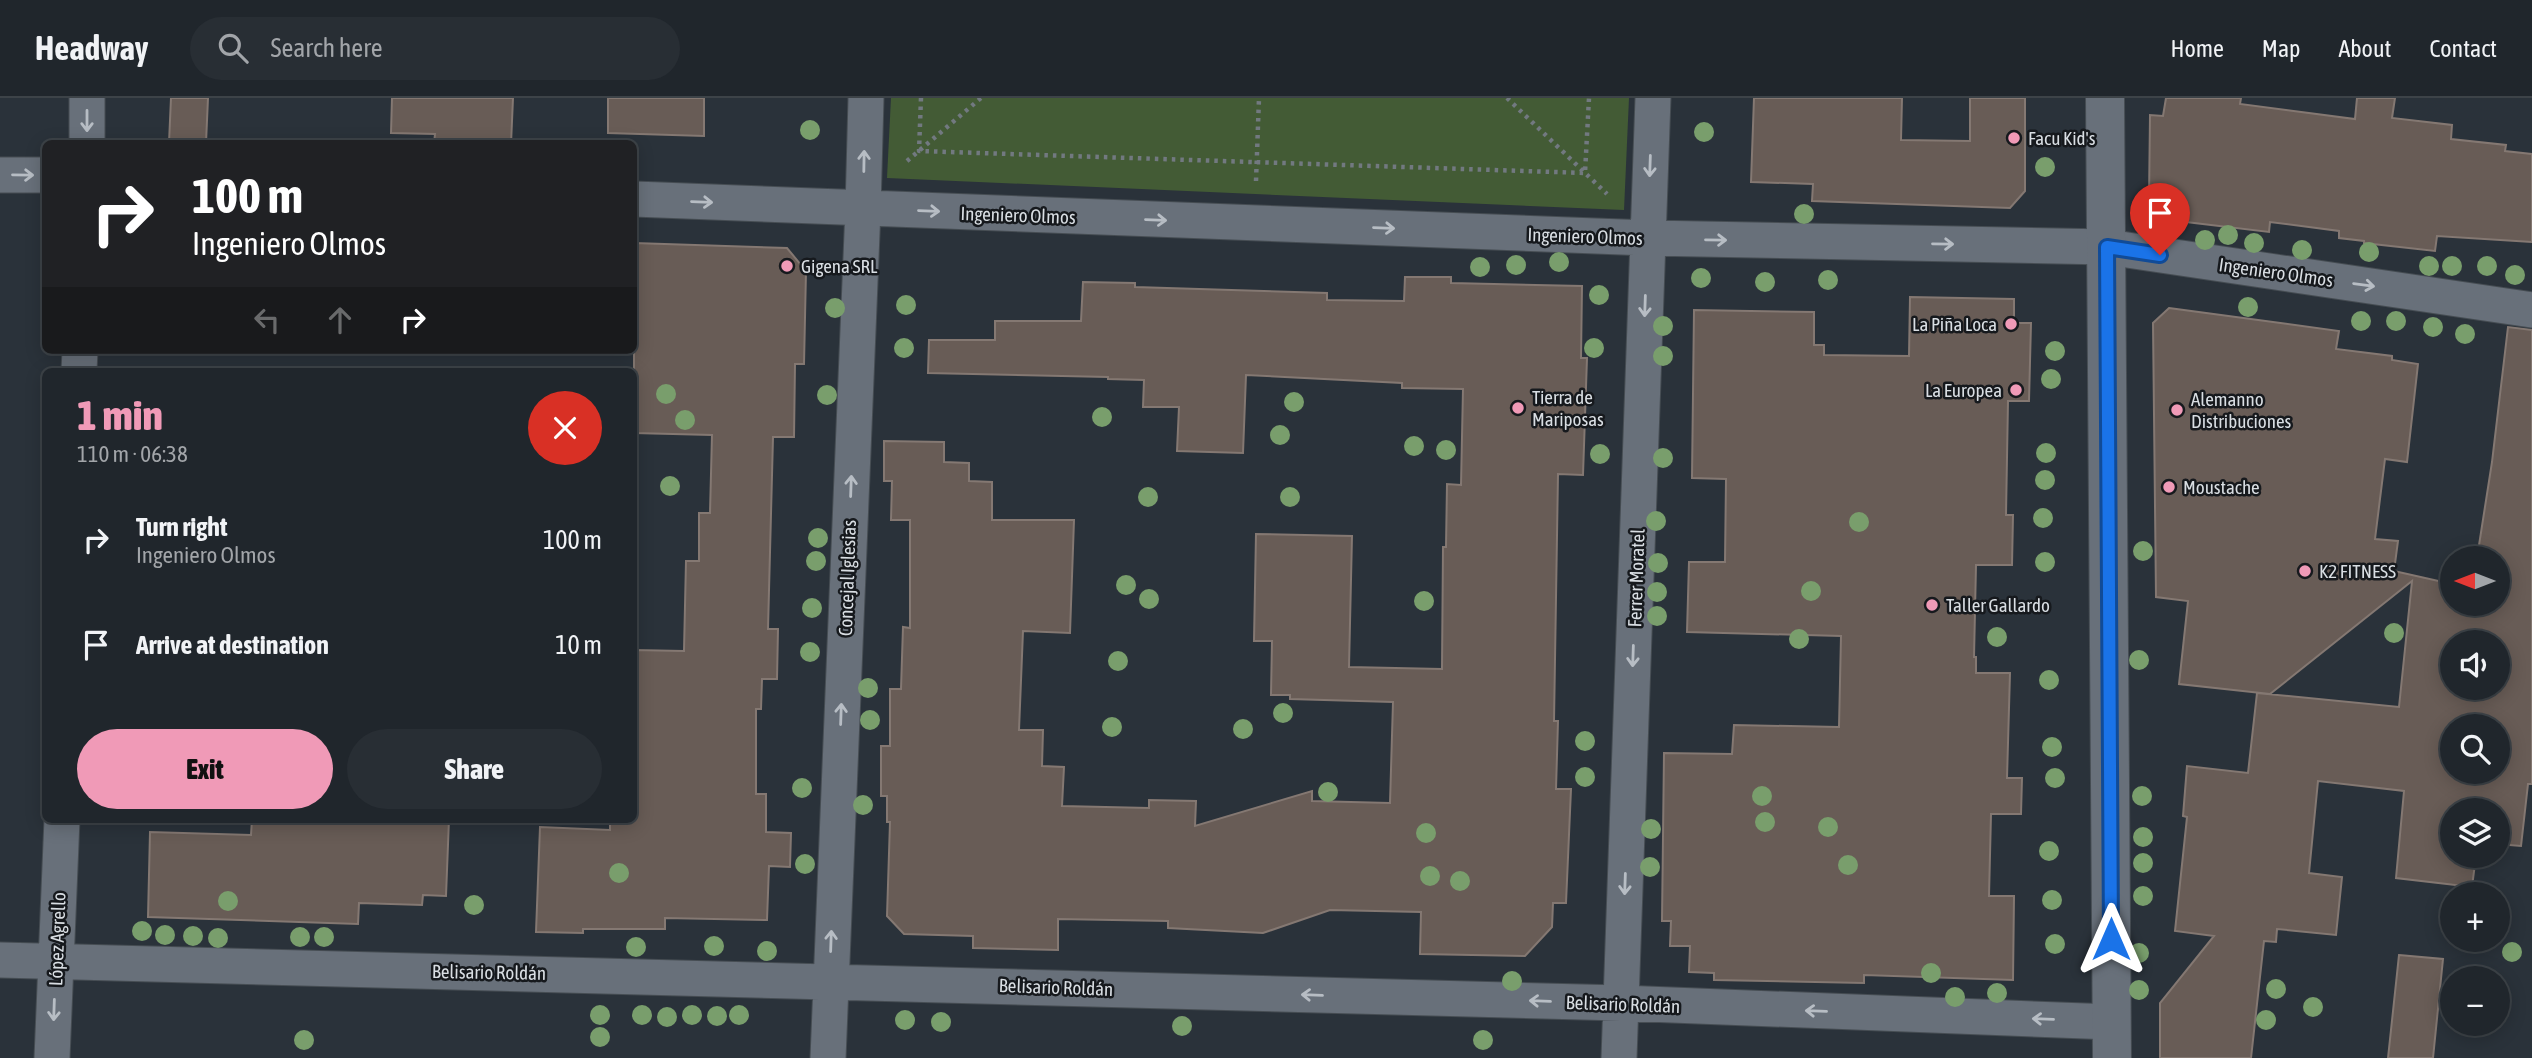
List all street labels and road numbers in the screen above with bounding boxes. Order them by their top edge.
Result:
street label: Ingeniero Olmos [960,202,1076,228]
street label: Ingeniero Olmos [1527,223,1643,249]
street label: Ingeniero Olmos [2217,253,2335,291]
street label: Concejal Iglesias [834,519,860,637]
street label: Ferrer Moratel [1623,528,1649,628]
street label: López Agrello [44,892,70,986]
street label: Belisario Roldán [432,960,546,984]
street label: Belisario Roldán [998,974,1114,1000]
street label: Belisario Roldán [1565,991,1681,1017]

